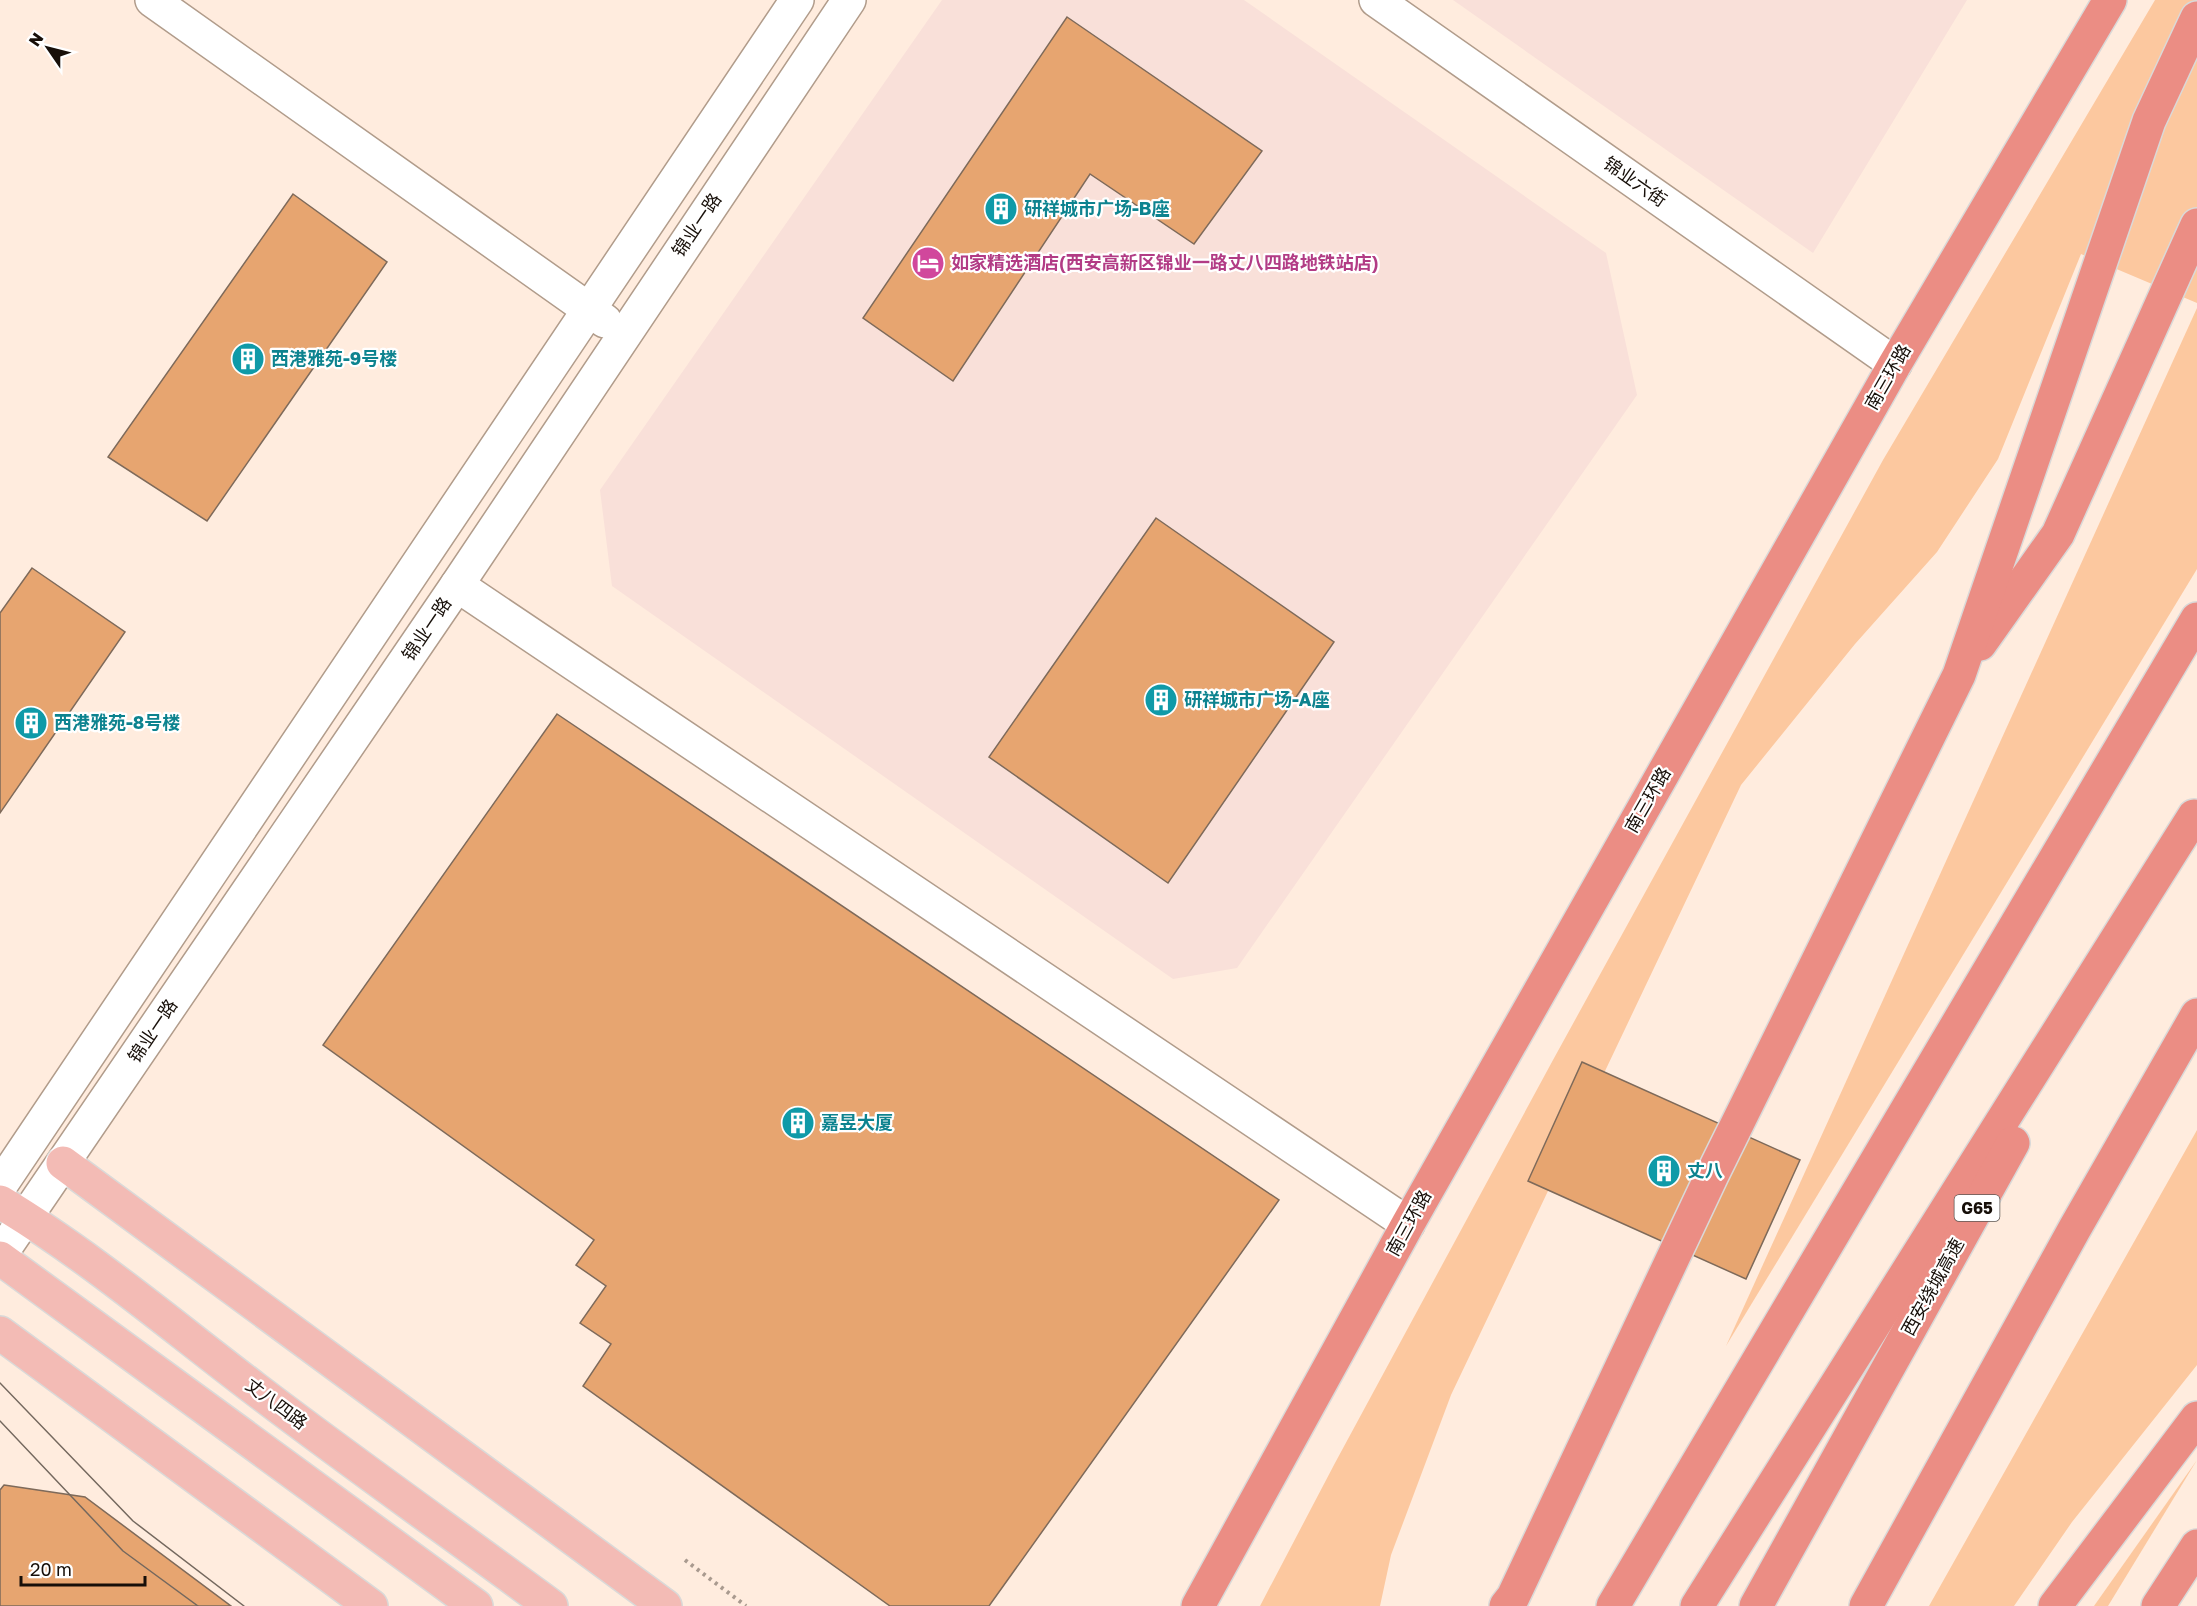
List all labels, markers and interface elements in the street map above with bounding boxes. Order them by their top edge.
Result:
north arrow [18,18,78,78]
text: N [24,29,47,50]
street label: 锦业六街 [1600,152,1671,211]
street label: 锦业一路 [667,188,725,260]
building icon: 研祥城市广场-B座 [983,191,1019,227]
place label: 研祥城市广场-B座 [1024,197,1170,219]
hotel icon: 如家精选酒店(西安高新区锦业一路丈八四路地铁站店) [910,245,946,281]
place label: 如家精选酒店(西安高新区锦业一路丈八四路地铁站店) [951,251,1379,273]
street label: 南三环路 [1860,340,1915,413]
building icon: 西港雅苑-9号楼 [230,341,266,377]
place label: 西港雅苑-9号楼 [271,347,397,369]
street label: 锦业一路 [397,592,455,664]
building icon: 研祥城市广场-A座 [1143,682,1179,718]
place label: 研祥城市广场-A座 [1184,688,1330,710]
building icon: 西港雅苑-8号楼 [13,705,49,741]
place label: 西港雅苑-8号楼 [54,711,180,733]
street label: 南三环路 [1620,763,1675,836]
street label: 锦业一路 [123,994,181,1066]
building icon: 嘉昱大厦 [780,1105,816,1141]
place label: 嘉昱大厦 [821,1111,893,1133]
building icon: 丈八 [1646,1153,1682,1189]
place label: 丈八 [1687,1159,1723,1181]
street label: 南三环路 [1381,1186,1435,1259]
road number: G65 [1954,1195,2000,1221]
street label: 西安绕城高速 [1896,1234,1968,1339]
street label: 丈八四路 [241,1373,312,1434]
scale bar [21,1549,146,1587]
text: 20 m [30,1558,72,1580]

